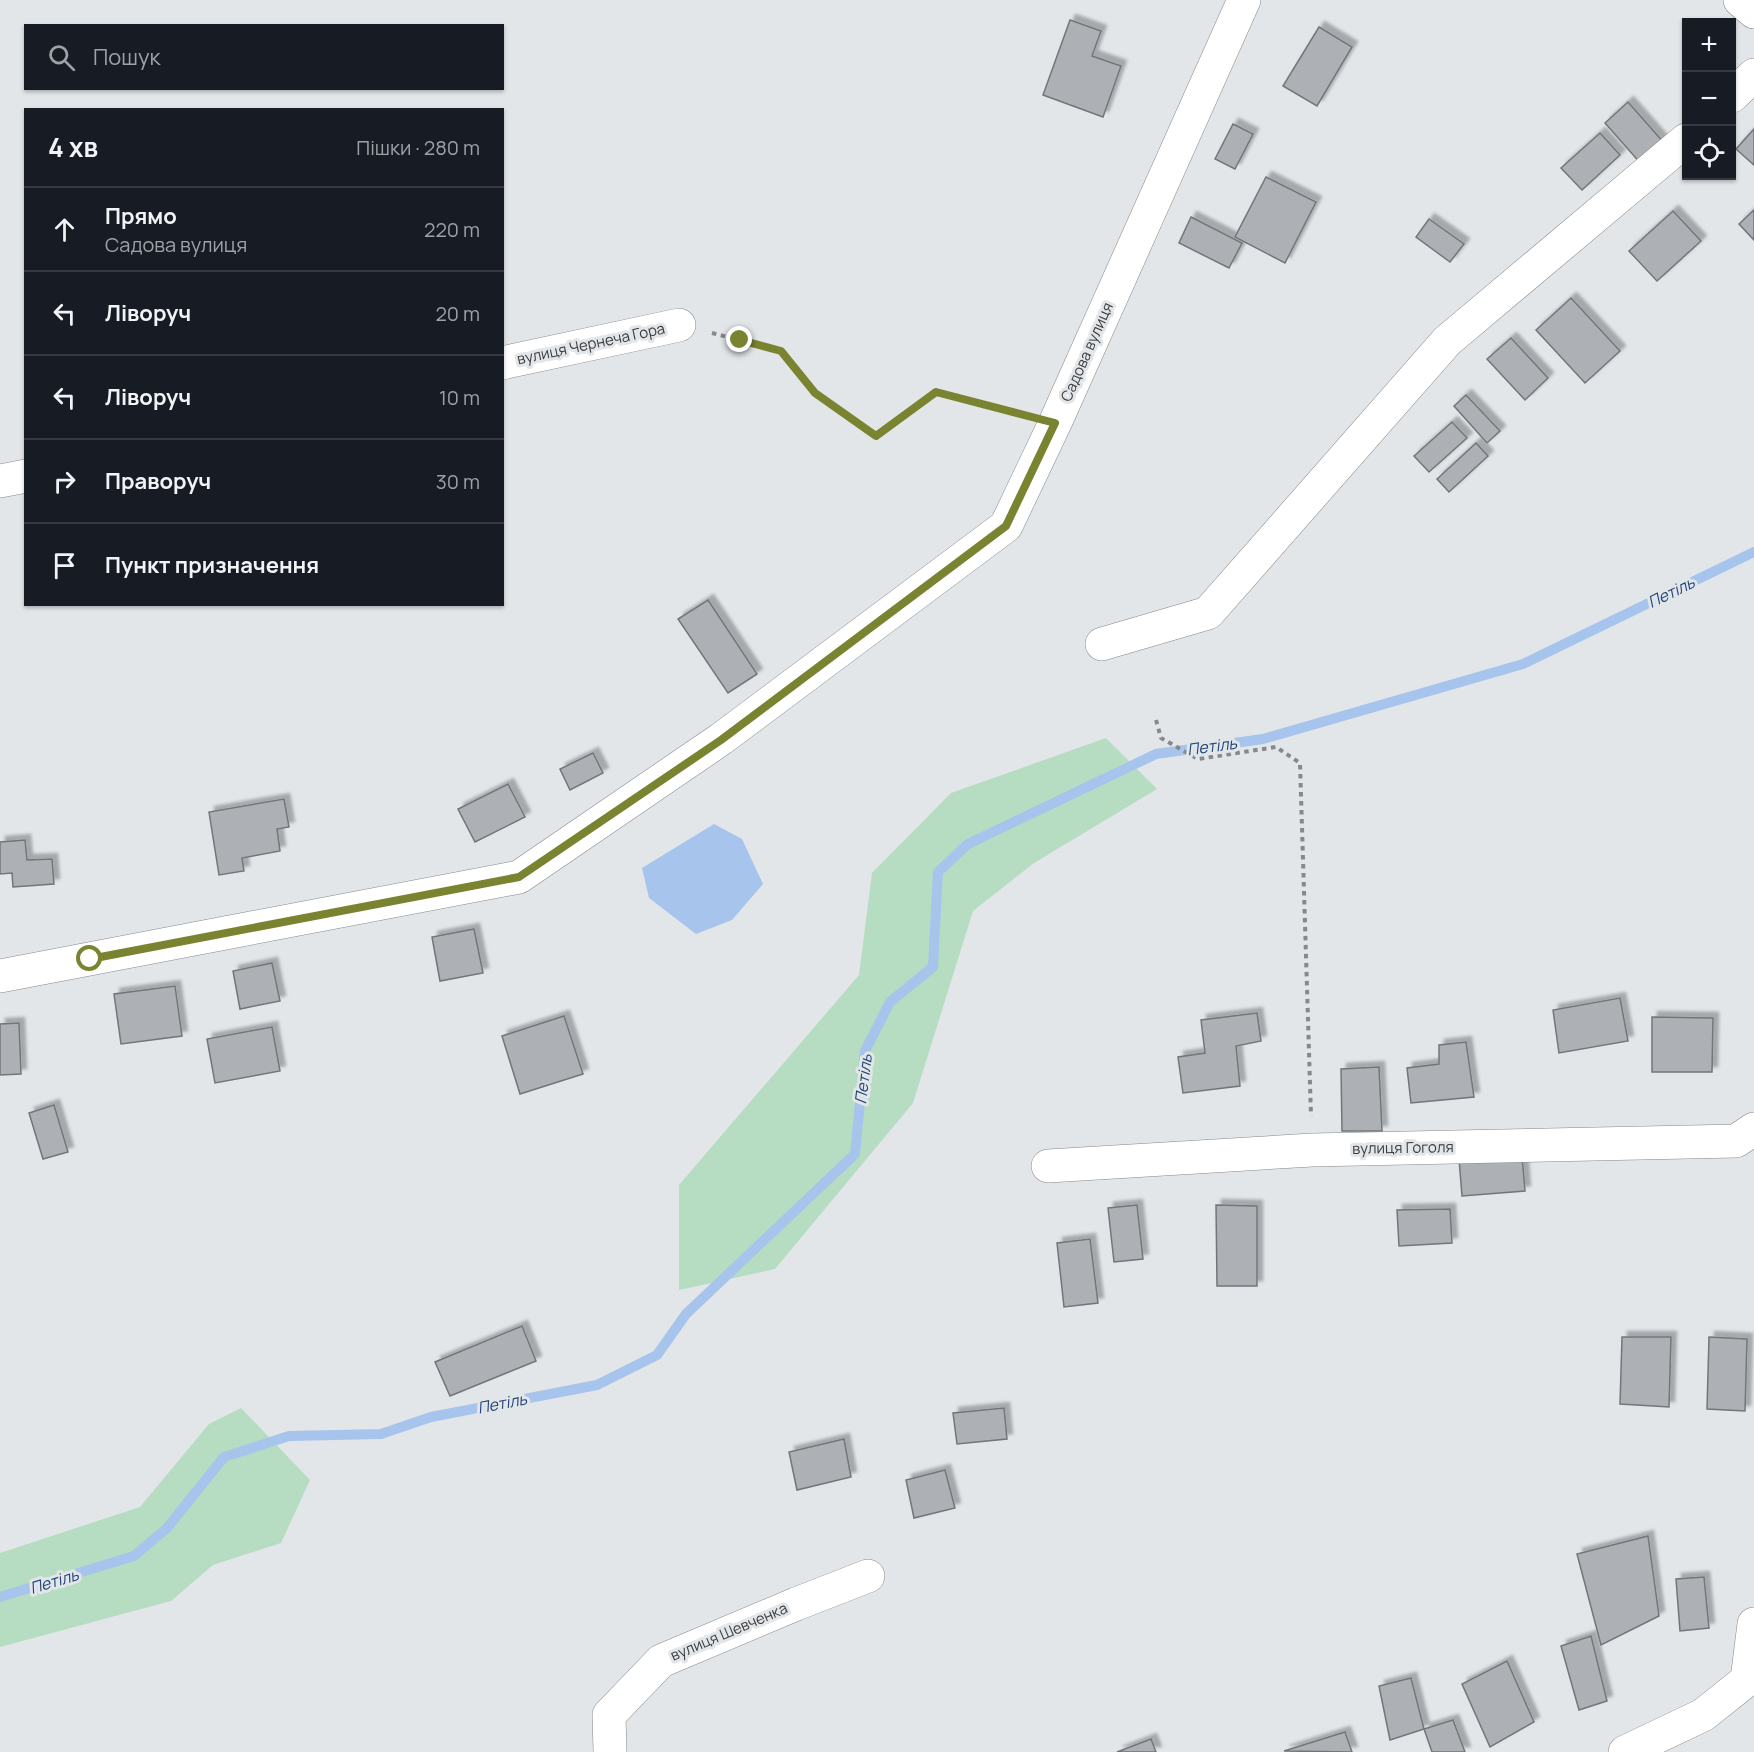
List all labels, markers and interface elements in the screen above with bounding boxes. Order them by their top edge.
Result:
map controls [1682,18,1736,180]
button: + [1682,18,1736,72]
search box [24,24,504,90]
icon: search [45,41,78,74]
text: Пошук [93,42,160,72]
button: − [1682,72,1736,126]
button: locate [1682,126,1736,180]
text: 4 хв [48,129,98,165]
text: Пішки · 280 m [356,134,480,161]
text: Прямо [105,201,177,231]
icon: ahead [48,213,81,246]
text: 220 m [424,216,480,243]
text: Садова вулиця [105,231,247,258]
icon: left [48,297,81,330]
text: Ліворуч [105,298,191,328]
street label: Садова вулиця [1055,299,1118,405]
text: 20 m [435,300,480,327]
street label: вулиця Чернеча Гора [515,318,667,369]
route end [726,326,752,352]
icon: left [48,381,81,414]
text: Ліворуч [105,382,191,412]
text: 10 m [439,384,480,411]
icon: right [48,465,81,498]
text: Праворуч [105,466,211,496]
text: 30 m [436,468,480,495]
icon: arrive [48,549,81,582]
text: Пункт призначення [105,550,319,580]
water label: Петіль [1644,571,1699,613]
water label: Петіль [1186,732,1239,760]
route start [76,945,102,971]
water label: Петіль [849,1052,877,1105]
street label: вулиця Гоголя [1352,1136,1454,1159]
water label: Петіль [475,1387,529,1419]
water label: Петіль [27,1563,82,1599]
street label: вулиця Шевченка [667,1597,791,1666]

